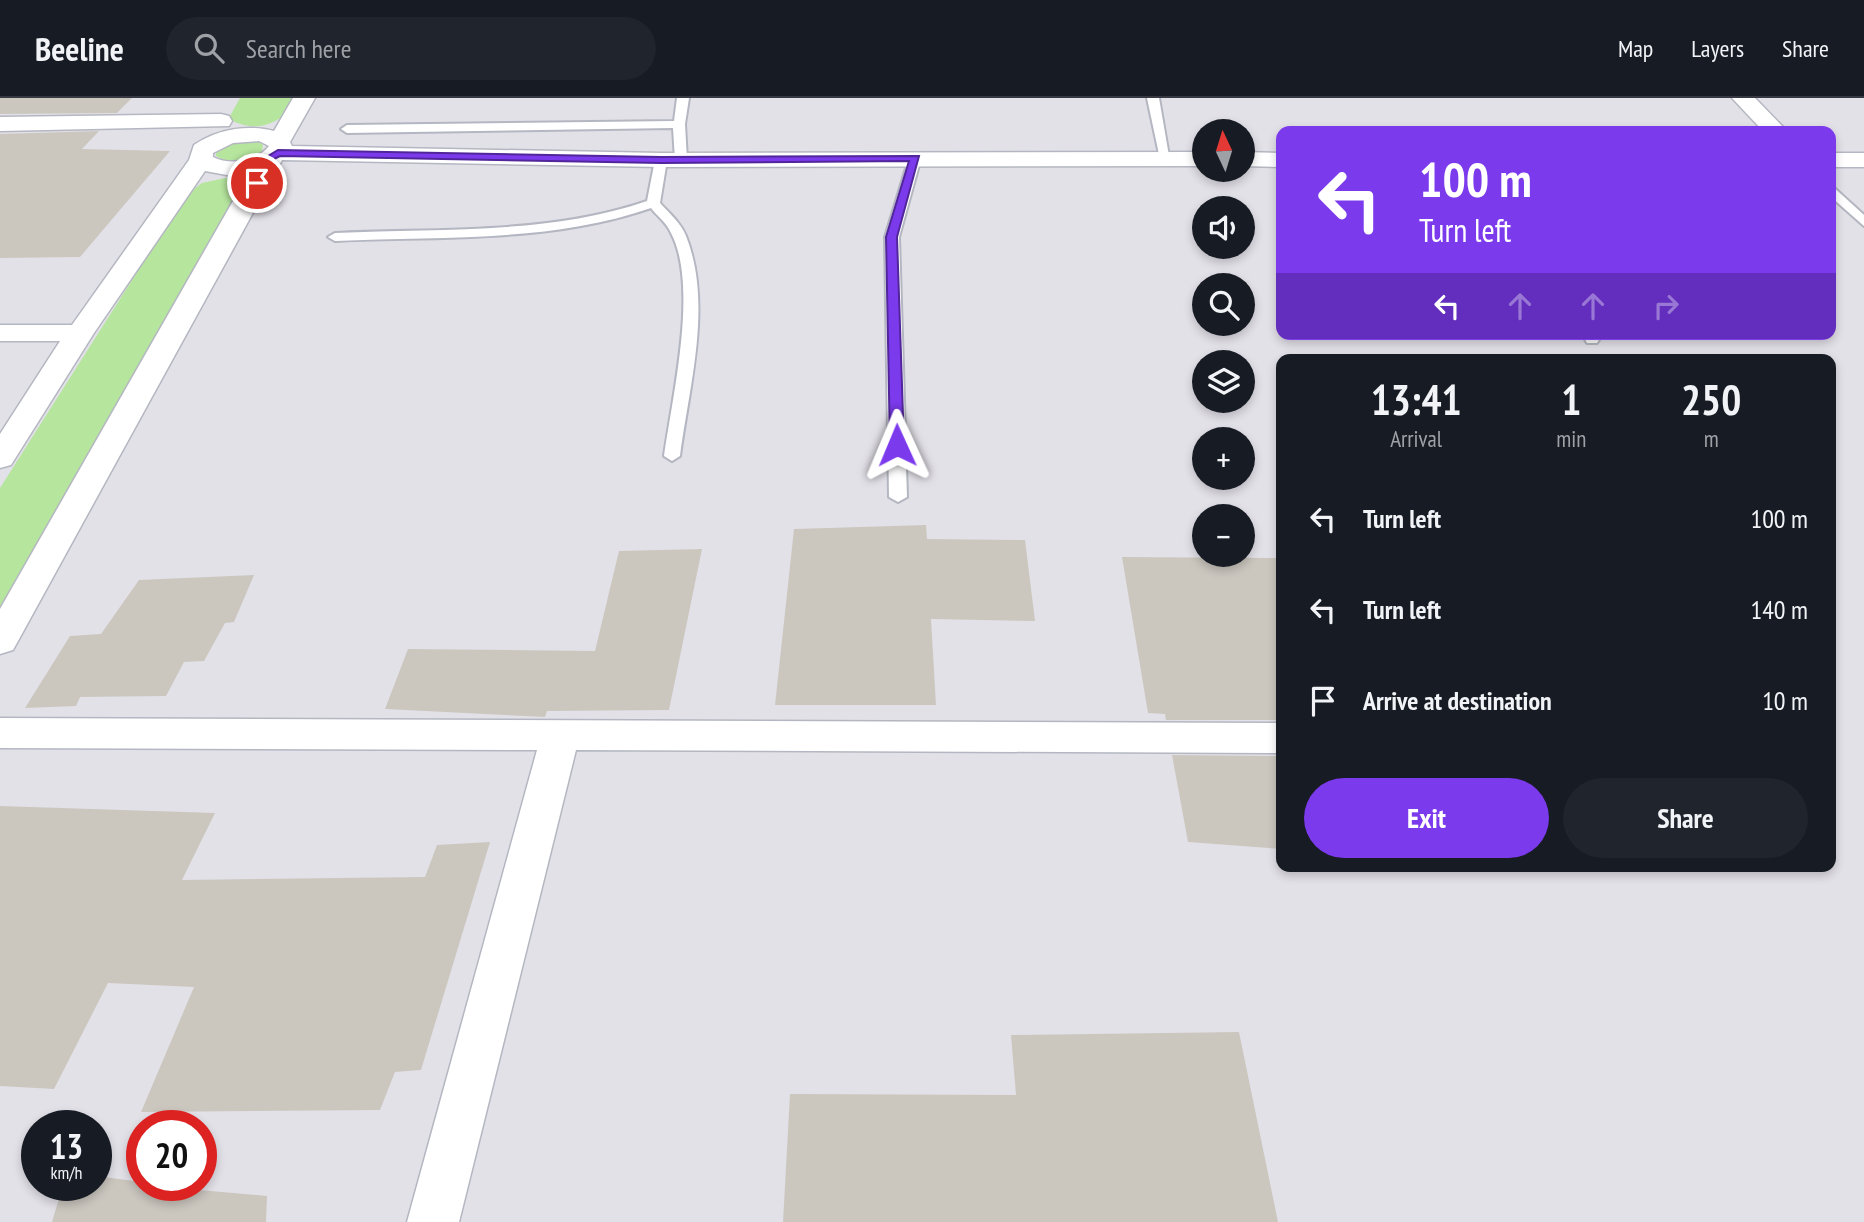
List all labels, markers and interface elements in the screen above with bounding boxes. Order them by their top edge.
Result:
search box [166,17,656,80]
text: Beeline [35,27,124,70]
icon: search [190,29,228,67]
text: Search here [246,32,351,65]
text: Map [1618,33,1653,64]
text: Layers [1691,33,1744,64]
text: Share [1782,33,1829,64]
north arrow [1192,119,1255,182]
map controls [1192,119,1255,567]
text: 100 m [1419,147,1532,211]
pin [227,153,287,213]
icon: left [1304,154,1395,245]
icon: arrive [238,164,276,202]
button: sound [1192,196,1255,259]
text: Turn left [1419,209,1511,251]
button: search [1192,273,1255,336]
icon: left [1428,287,1466,325]
icon: ahead [1501,287,1539,325]
icon: ahead [1574,287,1612,325]
icon: right [1647,287,1685,325]
button: layers [1192,350,1255,413]
text: 13:41 [1371,372,1462,427]
text: 1 [1561,372,1581,427]
text: 250 [1681,372,1741,427]
position arrow [860,408,934,482]
text: Arrival [1390,424,1442,453]
text: min [1556,424,1586,453]
text: m [1704,424,1719,453]
button: + [1192,427,1255,490]
icon: left [1304,500,1342,538]
text: Turn left [1363,502,1441,535]
text: 100 m [1750,502,1808,535]
button: − [1192,504,1255,567]
icon: left [1304,591,1342,629]
text: Turn left [1363,593,1441,626]
text: 140 m [1750,593,1808,626]
icon: arrive [1304,682,1342,720]
text: Arrive at destination [1363,684,1552,717]
text: 10 m [1762,684,1808,717]
button: Exit [1304,778,1549,858]
button: Share [1563,778,1808,858]
speed limit sign: 20 [126,1110,217,1201]
text: 13 [50,1123,83,1169]
text: km/h [51,1161,82,1184]

